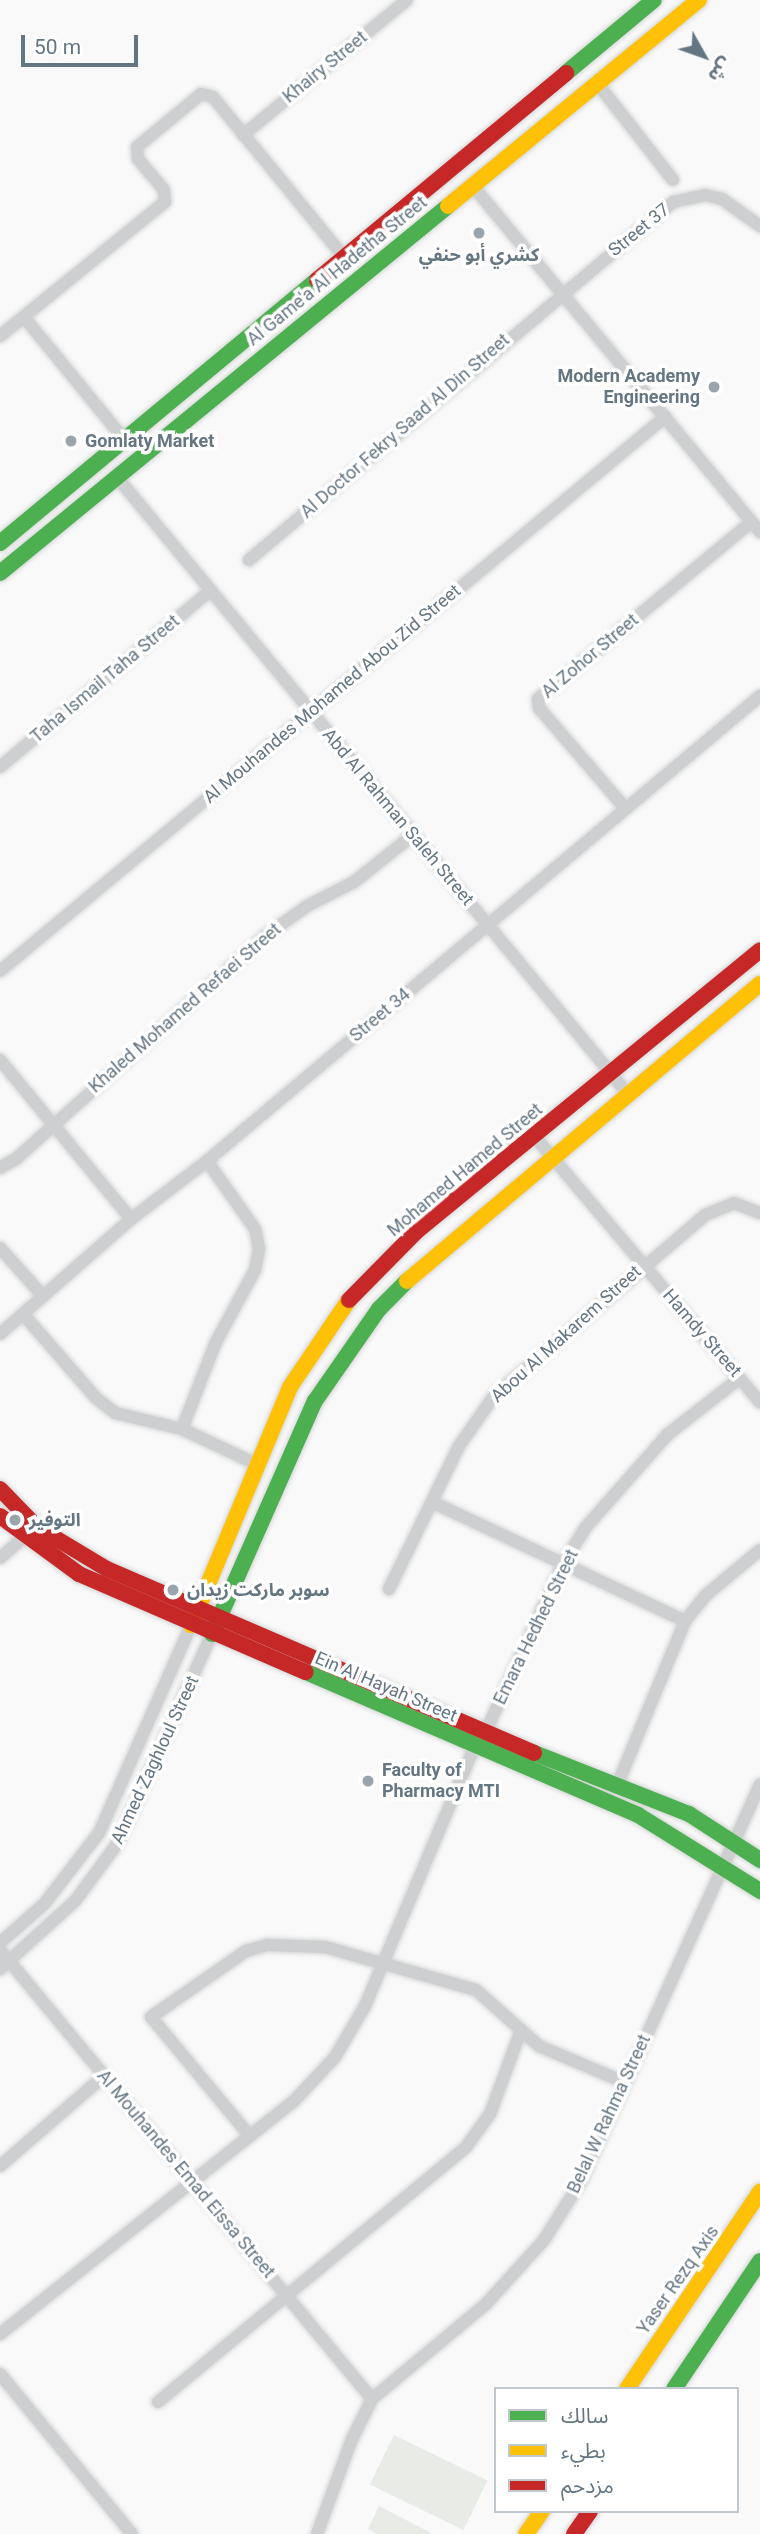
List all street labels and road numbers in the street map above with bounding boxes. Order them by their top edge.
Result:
street label: Khairy Street [279,26,371,108]
street label: Al Game'a Al Hadetha Street [243,192,431,350]
street label: Street 37 [604,199,674,261]
street label: Al Doctor Fekry Saad Al Din Street [296,329,514,523]
street label: Al Mouhandes Mohamed Abou Zid Street [199,580,465,808]
street label: Al Zohor Street [537,609,643,703]
street label: Taha Ismail Taha Street [26,610,184,748]
street label: Abd Al Rahman Saleh Street [318,724,478,910]
street label: Khaled Mohamed Refaei Street [84,919,286,1097]
street label: Street 34 [345,984,415,1046]
street label: Mohamed Hamed Street [383,1099,547,1241]
street label: Abou Al Makarem Street [486,1261,646,1407]
street label: Hamdy Street [658,1285,746,1381]
street label: Emara Hedhed Street [489,1546,583,1708]
street label: Ein Al Hayah Street [312,1647,460,1727]
street label: Ahmed Zaghloul Street [107,1672,203,1848]
street label: Belal W Rahma Street [563,2031,655,2197]
street label: Al Mouhandes Emad Eissa Street [93,2066,279,2282]
street label: Yaser Rezq Axis [632,2221,724,2339]

